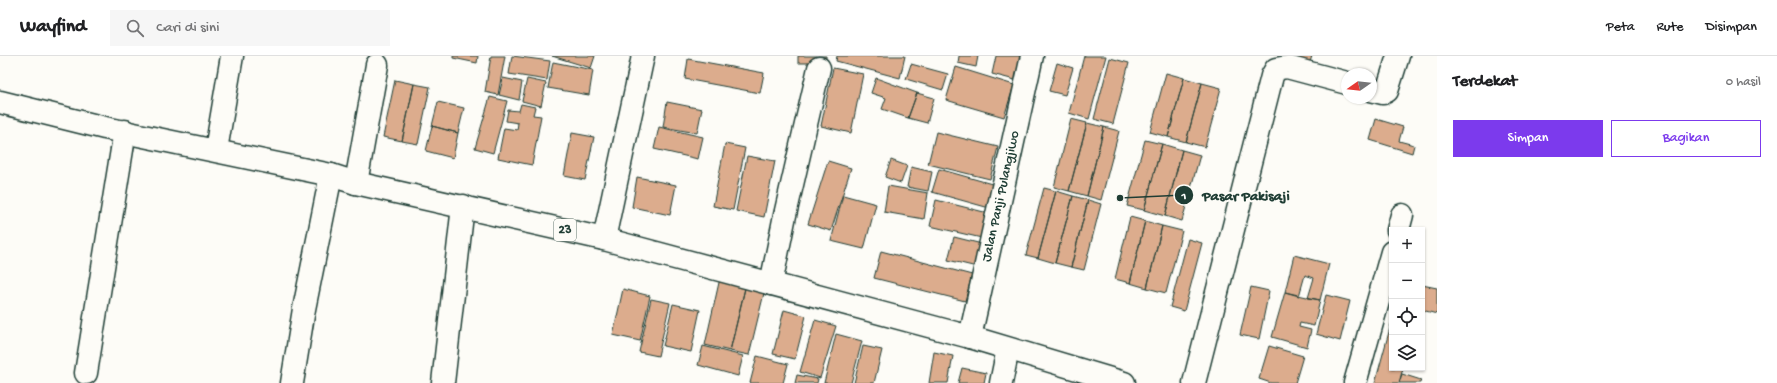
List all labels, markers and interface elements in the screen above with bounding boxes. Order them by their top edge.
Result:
search box [110,10,390,46]
text: Wayfind [20,16,86,39]
icon: search [124,17,146,39]
text: Cari di sini [156,19,219,37]
text: Peta [1606,19,1635,36]
text: Rute [1657,19,1683,36]
text: Disimpan [1705,19,1757,36]
north arrow [1341,68,1377,104]
text: Terdekat [1453,72,1517,92]
text: 0 hasil [1726,75,1761,90]
button: Simpan [1453,120,1603,157]
button: Bagikan [1611,120,1761,157]
street label: Jalan Panji Pulangjiwo [978,129,1024,264]
callout: Pasar Pakisaji [1174,182,1298,209]
text: Pasar Pakisaji [1201,188,1290,206]
text: 1 [1181,190,1187,204]
road number: 23 [554,219,576,241]
map controls [1389,227,1425,371]
button: + [1389,227,1425,263]
button: − [1389,263,1425,299]
button: locate [1389,299,1425,335]
button: layers [1389,335,1425,371]

